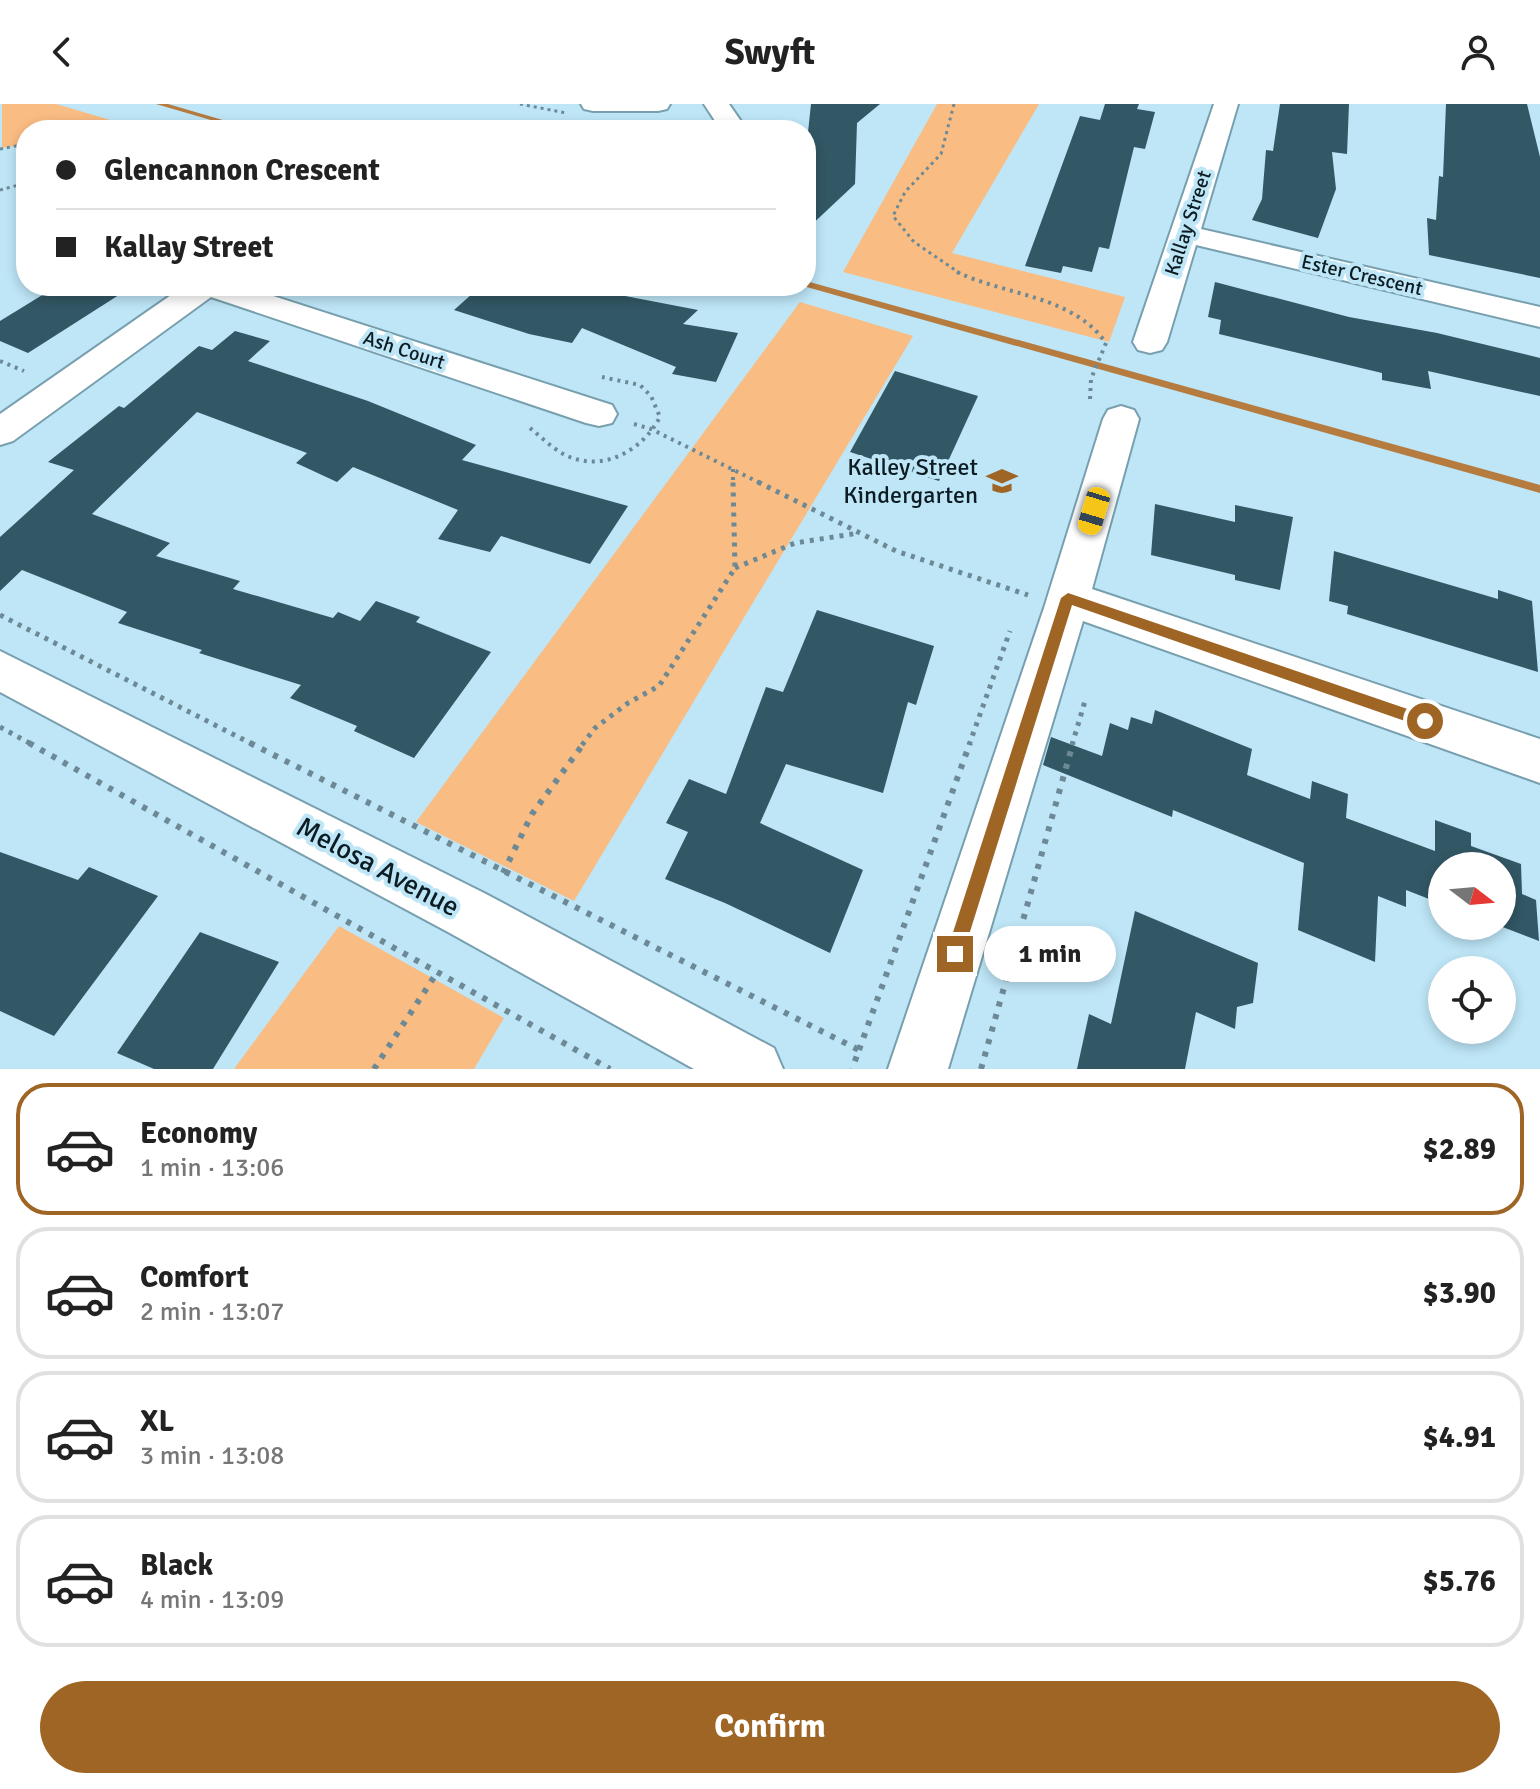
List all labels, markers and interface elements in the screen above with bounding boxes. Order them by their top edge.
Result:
icon: back [40,30,84,74]
text: Swyft [725,30,815,75]
icon: person [1456,30,1500,74]
text: Glencannon Crescent [104,152,380,189]
street label: Kallay Street [1159,167,1217,279]
text: Kallay Street [104,229,274,266]
street label: Ester Crescent [1299,249,1425,301]
street label: Ash Court [360,325,448,375]
place label: Kalley Street Kindergarten [843,452,978,510]
school or university icon: Kalley Street Kindergarten [985,464,1019,498]
car [1076,485,1112,537]
route start [1407,703,1443,739]
street label: Melosa Avenue [291,810,465,924]
north arrow [1428,852,1516,940]
map controls [1428,852,1516,1044]
callout: 1 min [983,926,1115,982]
route end [937,936,973,972]
text: 1 min [1019,938,1081,970]
button: locate [1428,956,1516,1044]
icon: car [44,1113,116,1185]
text: Economy [140,1115,257,1152]
text: $2.89 [1423,1131,1496,1168]
text: 1 min · 13:06 [140,1152,284,1184]
icon: car [44,1257,116,1329]
text: Comfort [140,1259,249,1296]
text: $3.90 [1423,1275,1496,1312]
text: 2 min · 13:07 [140,1296,284,1328]
icon: car [44,1401,116,1473]
text: XL [140,1403,174,1440]
text: $4.91 [1423,1419,1496,1456]
text: 3 min · 13:08 [140,1440,284,1472]
icon: car [44,1545,116,1617]
text: Black [140,1547,213,1584]
text: $5.76 [1423,1563,1496,1600]
text: 4 min · 13:09 [140,1584,284,1616]
button: Confirm [40,1681,1500,1773]

